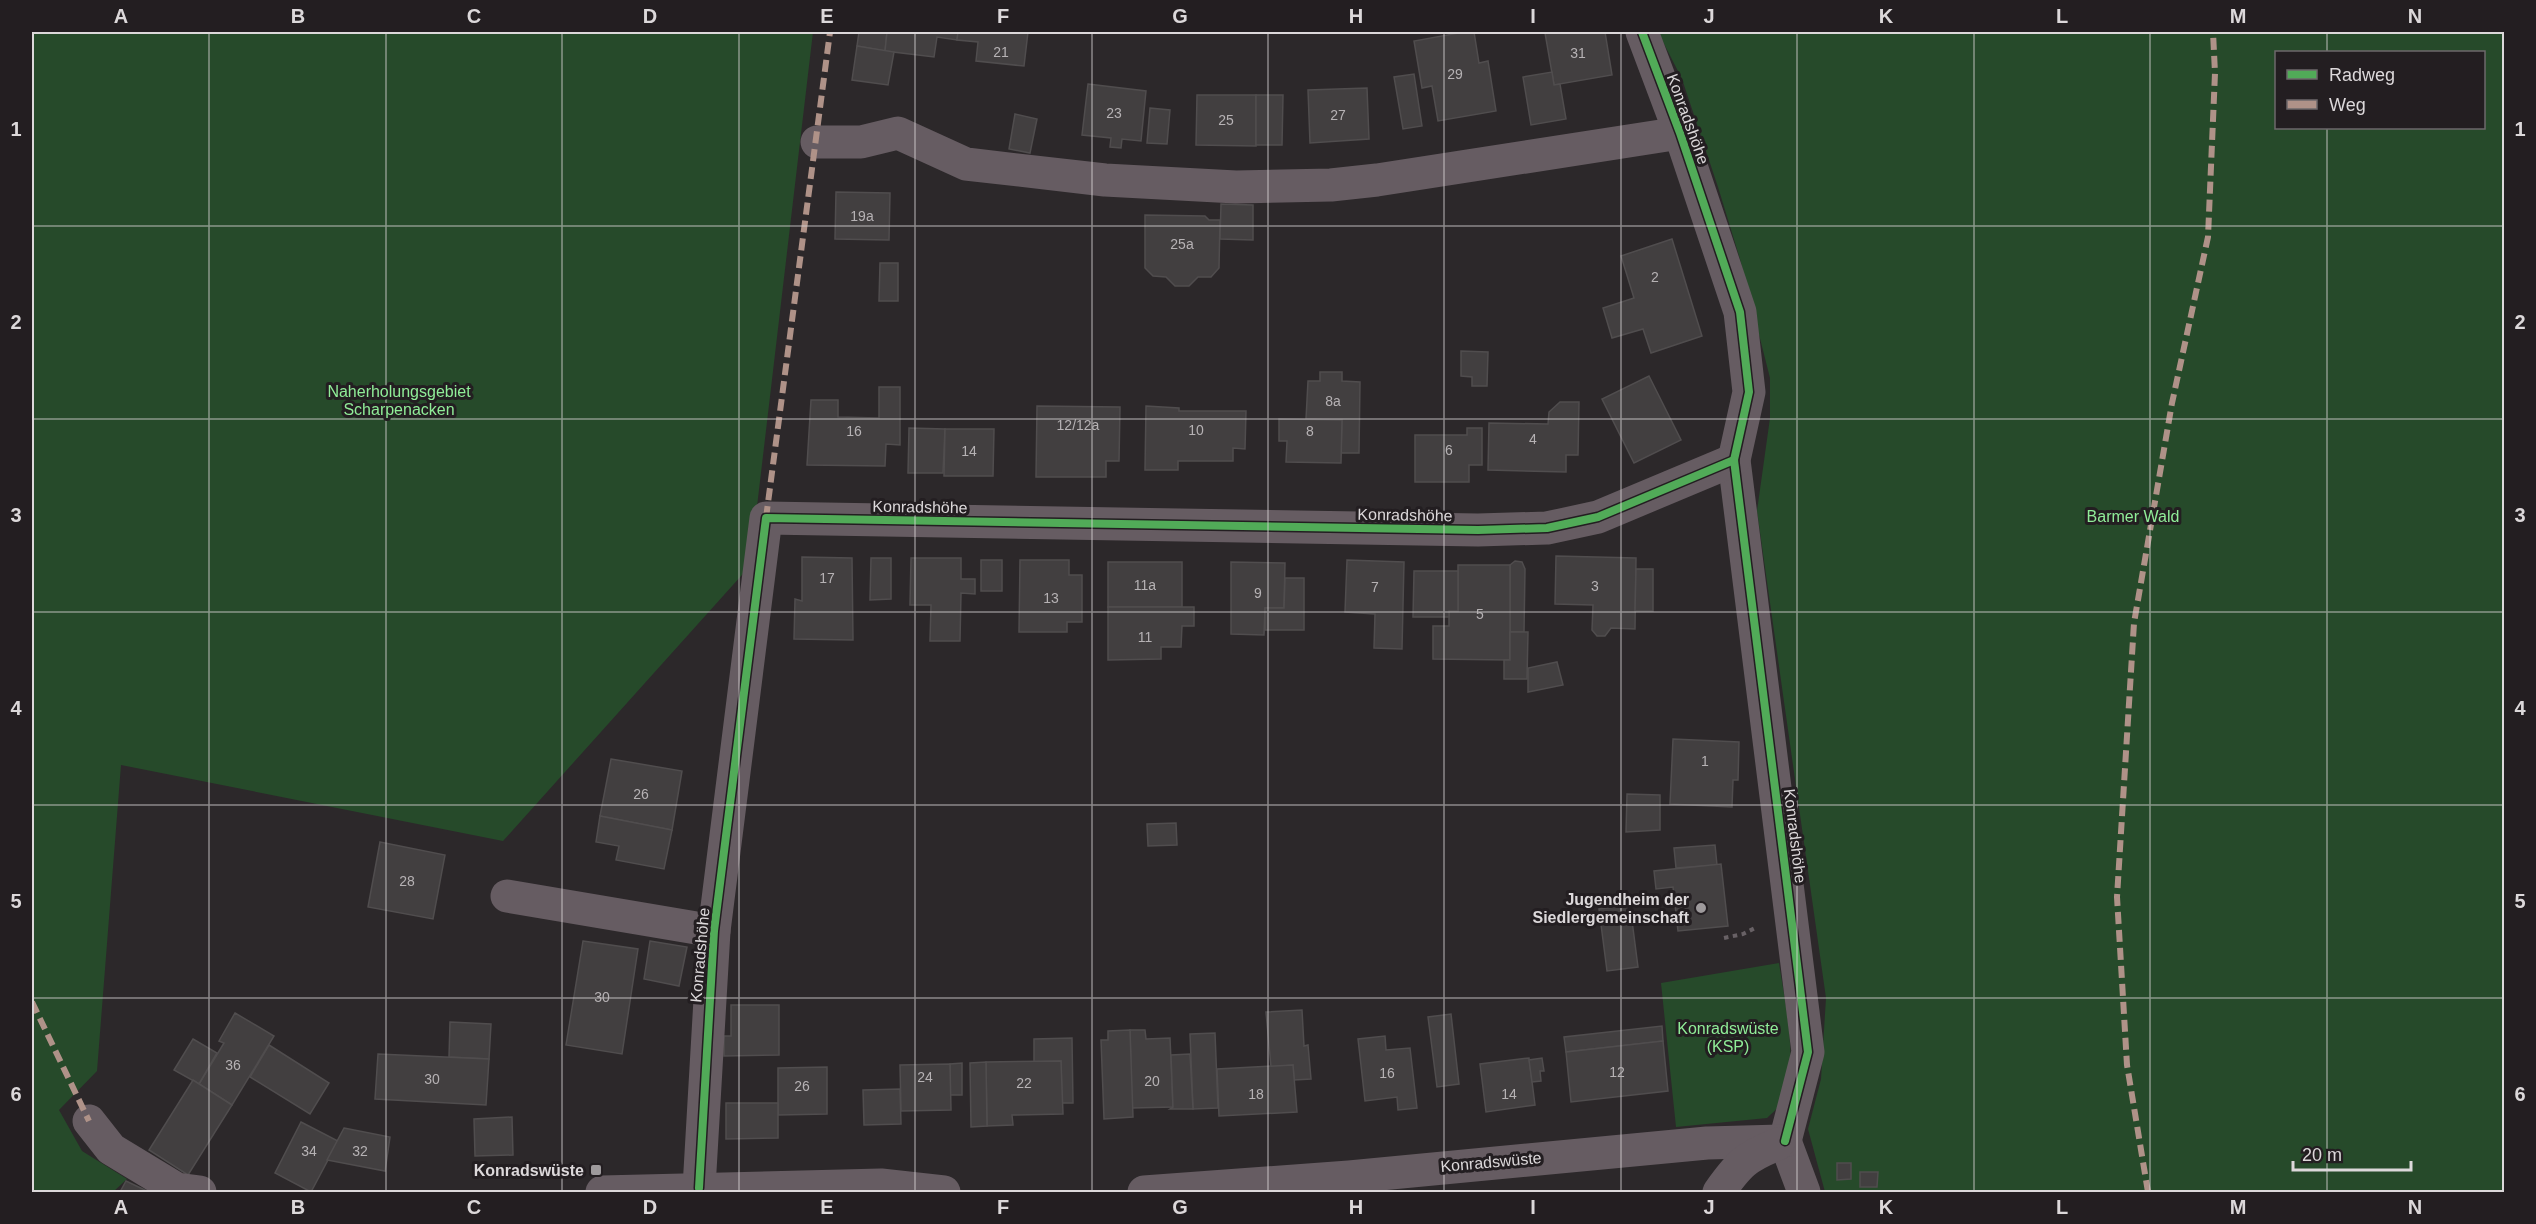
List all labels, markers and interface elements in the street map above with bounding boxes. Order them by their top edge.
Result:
text: A [114,5,128,27]
text: B [291,5,305,27]
text: C [467,5,481,27]
text: D [643,5,657,27]
text: E [820,5,834,27]
text: F [997,5,1009,27]
text: G [1172,5,1188,27]
text: H [1349,5,1363,27]
text: I [1530,5,1536,27]
text: J [1703,5,1715,27]
text: K [1879,5,1894,27]
text: L [2056,5,2068,27]
text: M [2230,5,2246,27]
text: N [2408,5,2422,27]
house number: 21 [993,44,1009,60]
house number: 31 [1570,45,1586,61]
legend [2275,51,2485,129]
text: Radweg [2329,65,2395,85]
house number: 29 [1447,66,1463,82]
street label: Konradshöhe [1664,71,1712,167]
text: Weg [2329,95,2366,115]
house number: 23 [1106,105,1122,121]
house number: 27 [1330,107,1346,123]
house number: 25 [1218,112,1234,128]
text: 1 [10,118,22,140]
text: 1 [2514,118,2526,140]
house number: 19a [850,208,874,224]
house number: 25a [1170,236,1194,252]
house number: 2 [1651,269,1659,285]
text: 2 [10,311,22,333]
text: 2 [2514,311,2526,333]
park label: Naherholungsgebiet Scharpenacken [327,383,471,418]
house number: 8a [1325,393,1341,409]
house number: 12/12a [1057,417,1100,433]
house number: 10 [1188,422,1204,438]
house number: 16 [846,423,862,439]
house number: 8 [1306,423,1314,439]
house number: 4 [1529,431,1537,447]
house number: 6 [1445,442,1453,458]
house number: 14 [961,443,977,459]
street label: Konradshöhe [872,498,968,516]
text: 3 [10,504,22,526]
text: 3 [2514,504,2526,526]
street label: Konradshöhe [1357,506,1453,524]
park label: Barmer Wald [2087,508,2179,525]
house number: 17 [819,570,835,586]
house number: 11a [1134,577,1156,593]
house number: 3 [1591,578,1599,594]
house number: 7 [1371,579,1379,595]
house number: 9 [1254,585,1262,601]
house number: 13 [1043,590,1059,606]
house number: 5 [1476,606,1484,622]
house number: 11 [1138,629,1152,645]
text: 4 [10,697,22,719]
text: 4 [2514,697,2526,719]
house number: 1 [1701,753,1709,769]
house number: 26 [633,786,649,802]
street label: Konradshöhe [1781,788,1809,884]
house number: 28 [399,873,415,889]
text: 5 [10,890,22,912]
text: 5 [2514,890,2526,912]
place label: Jugendheim der Siedlergemeinschaft [1533,891,1690,926]
marker: Jugendheim der Siedlergemeinschaft [1694,901,1708,915]
street label: Konradshöhe [687,907,713,1003]
house number: 30 [594,989,610,1005]
park label: Konradswüste (KSP) [1677,1020,1779,1055]
house number: 36 [225,1057,241,1073]
house number: 12 [1609,1064,1625,1080]
house number: 16 [1379,1065,1395,1081]
house number: 24 [917,1069,933,1085]
house number: 30 [424,1071,440,1087]
house number: 20 [1144,1073,1160,1089]
house number: 22 [1016,1075,1032,1091]
house number: 26 [794,1078,810,1094]
text: 6 [10,1083,22,1105]
text: 6 [2514,1083,2526,1105]
house number: 18 [1248,1086,1264,1102]
house number: 14 [1501,1086,1517,1102]
scale bar [2293,1134,2412,1172]
house number: 34 [301,1143,317,1159]
house number: 32 [352,1143,368,1159]
text: 20 m [2302,1145,2342,1165]
street label: Konradswüste [1440,1149,1542,1175]
place label: Konradswüste [474,1162,584,1179]
marker: Konradswüste [589,1163,603,1177]
text: A [114,1196,128,1218]
text: B [291,1196,305,1218]
text: C [467,1196,481,1218]
text: D [643,1196,657,1218]
text: E [820,1196,834,1218]
text: F [997,1196,1009,1218]
text: G [1172,1196,1188,1218]
text: H [1349,1196,1363,1218]
text: I [1530,1196,1536,1218]
text: J [1703,1196,1715,1218]
text: K [1879,1196,1894,1218]
text: L [2056,1196,2068,1218]
text: M [2230,1196,2246,1218]
text: N [2408,1196,2422,1218]

